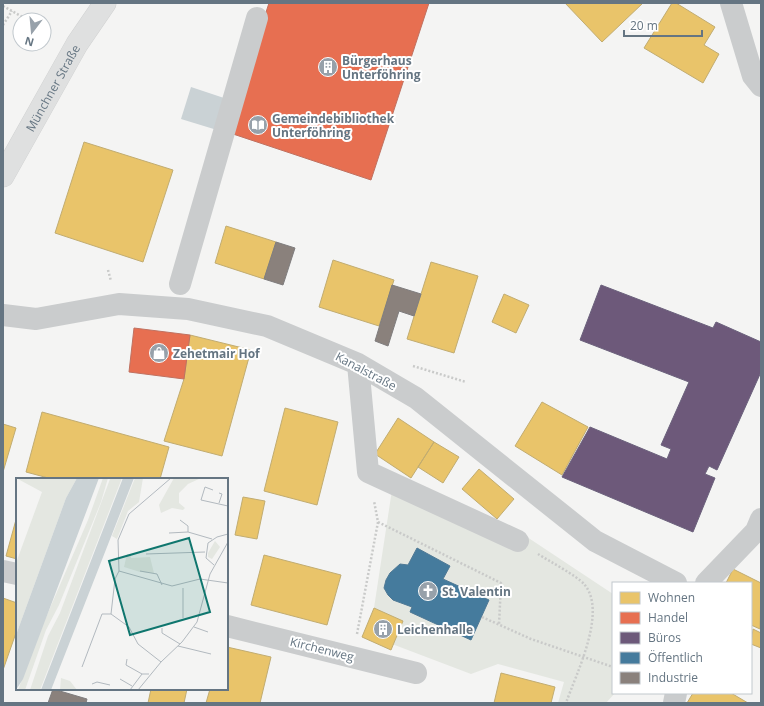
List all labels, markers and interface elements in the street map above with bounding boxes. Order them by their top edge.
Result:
north arrow [12,12,52,52]
scale bar [624,12,702,38]
text: 20 m [630,17,658,34]
text: N [23,34,35,51]
street label: Münchner Straße [21,41,84,135]
place label: Bürgerhaus Unterföhring [342,52,421,83]
building icon: Bürgerhaus Unterföhring [317,56,339,78]
place label: Gemeindebibliothek Unterföhring [272,110,395,141]
library icon: Gemeindebibliothek Unterföhring [247,114,269,136]
shop icon: Zehetmair Hof [148,342,170,364]
place label: Zehetmair Hof [173,345,261,362]
street label: Kanalstraße [332,348,400,394]
inset map [16,478,228,690]
church icon: St. Valentin [417,580,439,602]
legend [612,582,752,694]
place label: St. Valentin [442,583,511,600]
text: Wohnen [648,589,695,606]
text: Handel [648,609,688,626]
building icon: Leichenhalle [372,618,394,640]
place label: Leichenhalle [397,621,473,638]
text: Büros [648,629,681,646]
street label: Kirchenweg [288,633,356,665]
text: Öffentlich [648,649,703,666]
text: Industrie [648,669,698,686]

